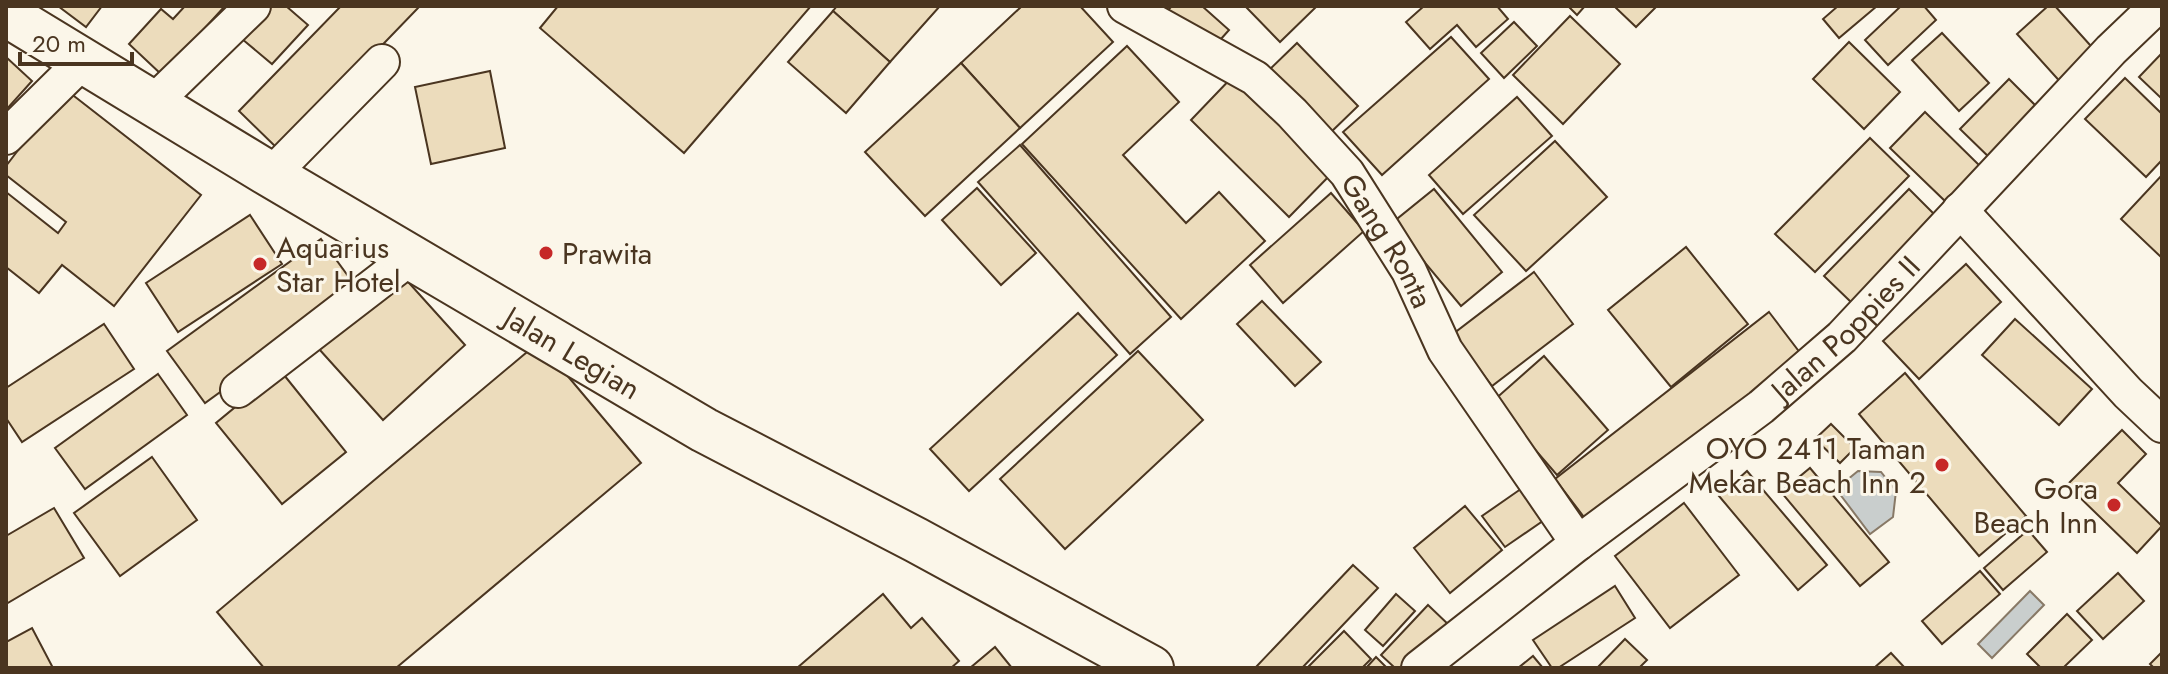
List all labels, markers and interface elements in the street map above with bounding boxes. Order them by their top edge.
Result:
scale bar [20,16,132,66]
text: 20 m [32,26,86,61]
street label: Gang Ronta [1331,165,1444,315]
place label: Aquarius Star Hotel [276,226,401,303]
place label: Prawita [562,232,652,275]
marker: Prawita [537,244,555,262]
street label: Jalan Poppies II [1758,246,1930,413]
marker: Aquarius Star Hotel [251,255,269,273]
street label: Jalan Legian [493,294,649,410]
place label: OYO 2411 Taman Mekar Beach Inn 2 [1689,427,1926,504]
marker: OYO 2411 Taman Mekar Beach Inn 2 [1933,456,1951,474]
place label: Gora Beach Inn [1973,467,2098,544]
marker: Gora Beach Inn [2105,496,2123,514]

